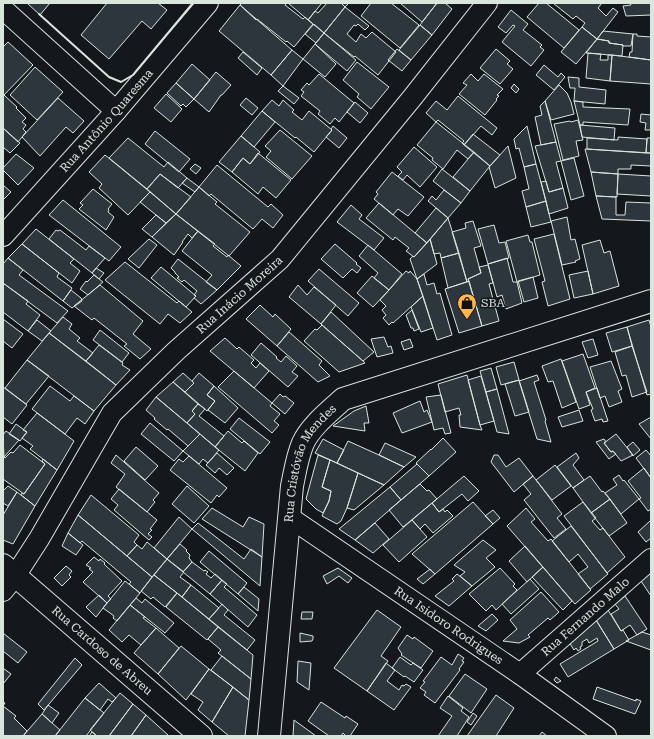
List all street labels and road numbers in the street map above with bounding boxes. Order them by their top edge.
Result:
street label: Rua Antônio Quaresma [57,66,156,175]
street label: Rua Inácio Moreira [194,253,286,336]
street label: Rua Cristóvão Mendes [282,401,339,523]
street label: Rua Fernando Malo [539,574,632,659]
street label: Rua Isidoro Rodrigues [392,584,506,667]
street label: Rua Cardoso de Abreu [49,603,156,698]

